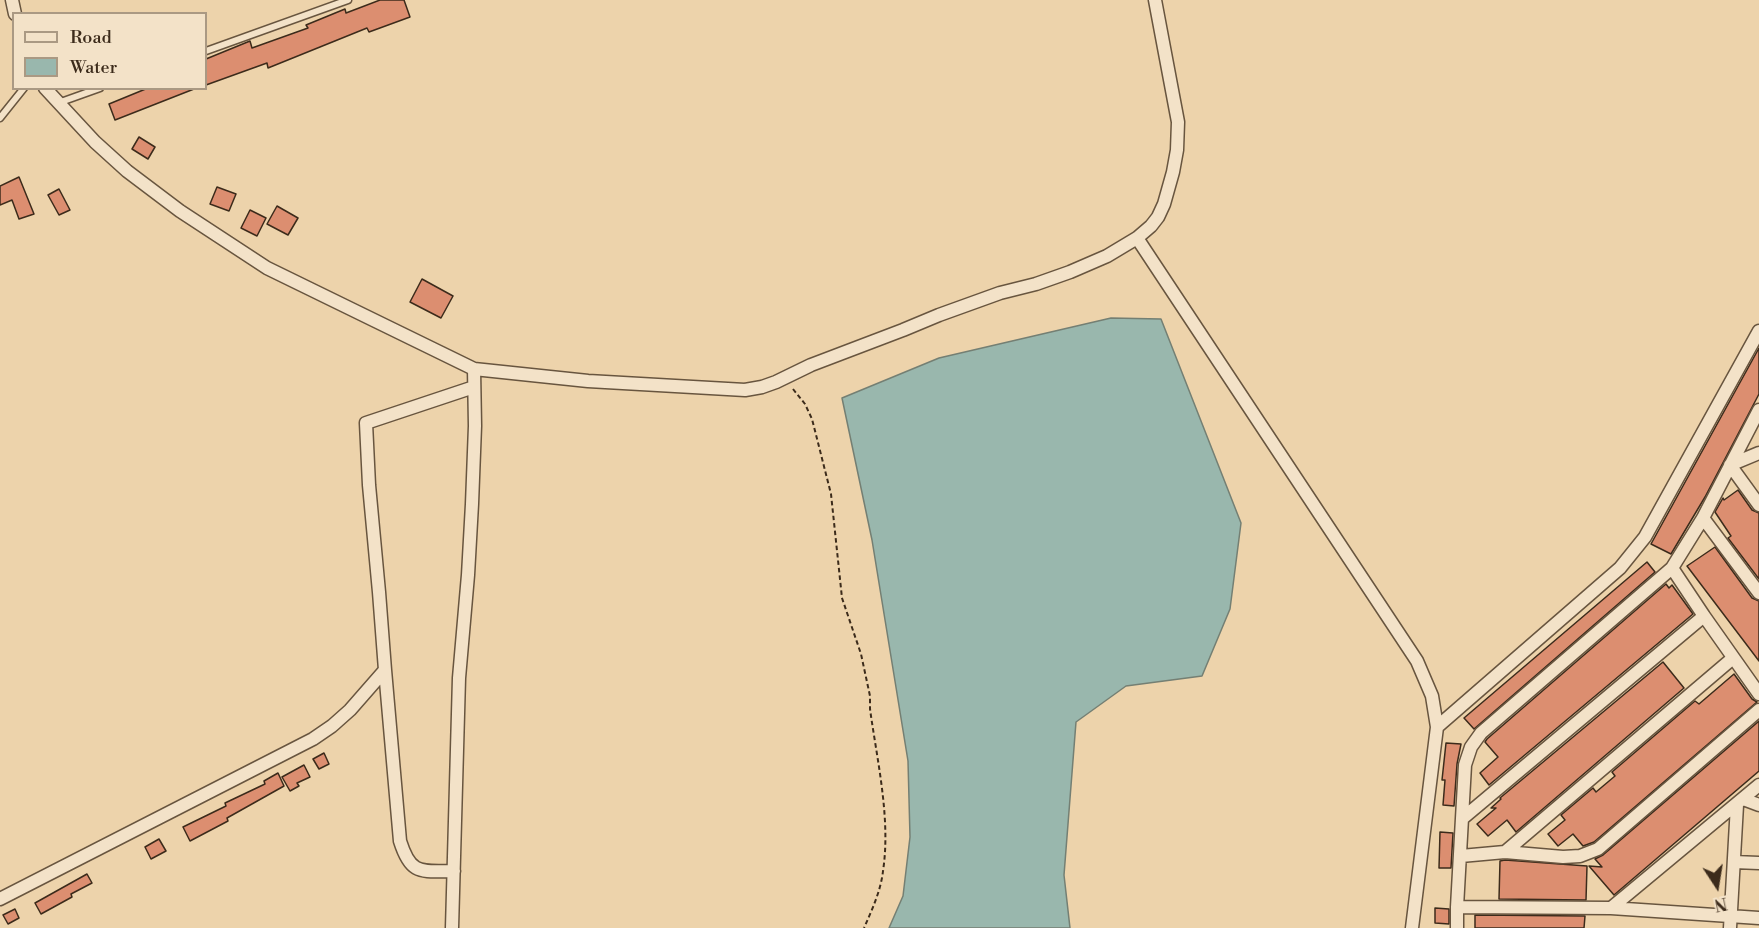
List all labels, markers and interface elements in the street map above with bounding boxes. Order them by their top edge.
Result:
legend [12,12,207,90]
text: Road [70,26,112,49]
text: Water [70,56,117,79]
north arrow [1687,856,1747,916]
text: N [1712,893,1729,915]

